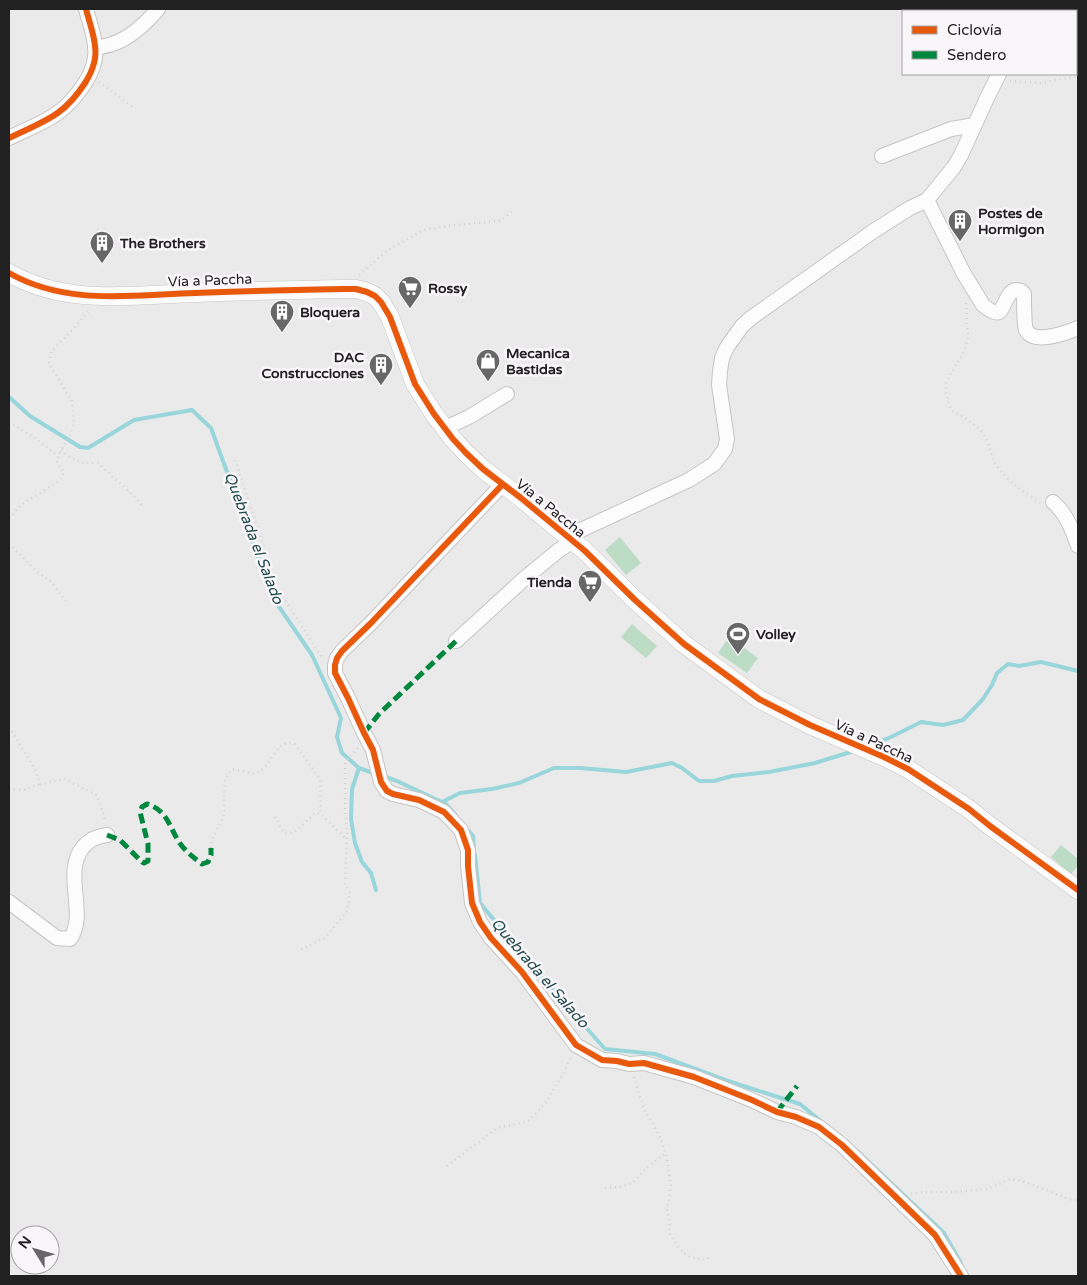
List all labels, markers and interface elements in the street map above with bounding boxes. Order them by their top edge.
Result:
legend [902,10,1077,75]
text: Ciclovía [947,21,1002,39]
text: Sendero [947,46,1006,64]
place label: Postes de Hormigon [978,205,1044,238]
building icon: Postes de Hormigon [947,208,973,242]
building icon: The Brothers [89,230,115,264]
place label: The Brothers [119,235,206,252]
street label: Vía a Paccha [168,271,252,290]
supermarket icon: Rossy [397,275,423,309]
place label: Rossy [428,280,468,297]
building icon: Bloquera [269,299,295,333]
place label: Bloquera [300,304,360,321]
place label: Mecanica Bastidas [506,345,570,378]
shop icon: Mecanica Bastidas [475,348,501,382]
place label: DAC Construcciones [262,349,364,382]
building icon: DAC Construcciones [368,352,394,386]
water label: Quebrada el Salado [221,470,288,607]
street label: Vía a Paccha [513,475,589,542]
supermarket icon: Tienda [577,569,603,603]
place label: Tienda [526,574,572,591]
sports icon: Volley [725,621,751,655]
place label: Volley [756,626,796,643]
street label: Vía a Paccha [832,716,916,767]
water label: Quebrada el Salado [487,914,593,1032]
north arrow [10,1225,60,1275]
text: N [15,1233,35,1252]

